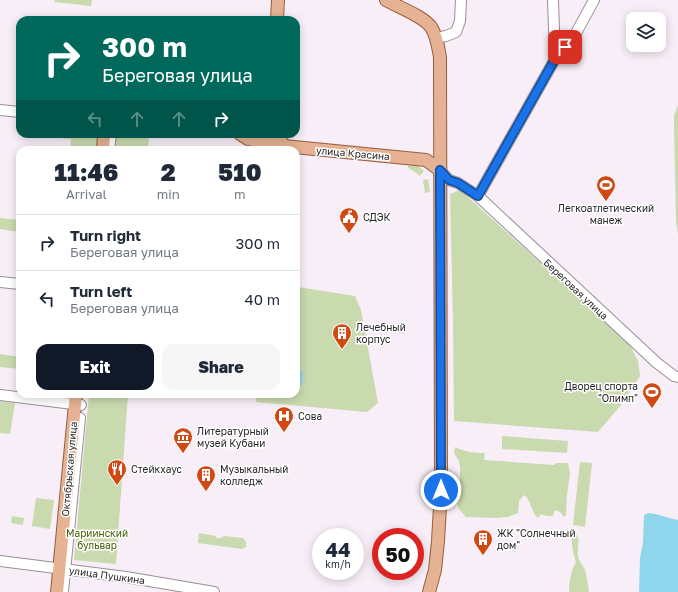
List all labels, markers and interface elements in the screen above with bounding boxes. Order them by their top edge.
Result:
map controls [626,12,666,52]
button: layers [626,12,666,52]
text: 300 m [102,30,187,63]
pin [548,30,582,64]
icon: right [36,32,88,84]
icon: arrive [554,36,576,58]
text: Береговая улица [102,64,253,86]
icon: left [84,108,106,130]
icon: ahead [126,108,148,130]
icon: ahead [168,108,190,130]
icon: right [210,108,232,130]
street label: улица Красина [316,144,390,162]
text: 11:46 [54,157,118,186]
text: 2 [161,157,176,186]
text: 510 [218,157,262,186]
sports icon: Легкоатлетический манеж [595,174,617,202]
text: Arrival [66,186,107,202]
text: min [157,186,180,202]
text: m [234,186,246,202]
place label: Легкоатлетический манеж [558,202,654,226]
public building icon: СДЭК [338,206,360,234]
place label: СДЭК [363,211,391,223]
text: Turn right [70,226,141,244]
icon: right [36,232,58,254]
text: 300 m [236,234,280,252]
text: Береговая улица [70,244,179,260]
street label: Береговая улица [541,256,611,322]
text: Turn left [70,282,132,300]
icon: left [36,288,58,310]
text: 40 m [245,290,280,308]
text: Береговая улица [70,300,179,316]
place label: Лечебный корпус [356,321,406,345]
building icon: Лечебный корпус [331,322,353,350]
button: Exit [36,344,154,390]
button: Share [162,344,280,390]
place label: Дворец спорта "Олимп" [565,380,638,404]
sports icon: Дворец спорта "Олимп" [641,381,663,409]
hospital icon: Сова [273,405,295,433]
place label: Сова [298,410,322,422]
street label: Октябрьская улица [59,421,79,517]
place label: Литературный музей Кубани [197,425,269,449]
museum icon: Литературный музей Кубани [172,426,194,454]
restaurant icon: Стейкхаус [106,458,128,486]
place label: Стейкхаус [131,463,183,475]
place label: Музыкальный колледж [220,463,288,487]
building icon: Музыкальный колледж [195,464,217,492]
position arrow [420,469,462,511]
park label: Мариинский бульвар [66,527,128,551]
place label: ЖК "Солнечный дом" [497,527,576,551]
speed limit sign: 50 [372,528,424,580]
building icon: ЖК "Солнечный дом" [472,528,494,556]
text: 44 [325,537,350,561]
text: km/h [325,558,351,570]
street label: улица Пушкина [68,564,146,586]

